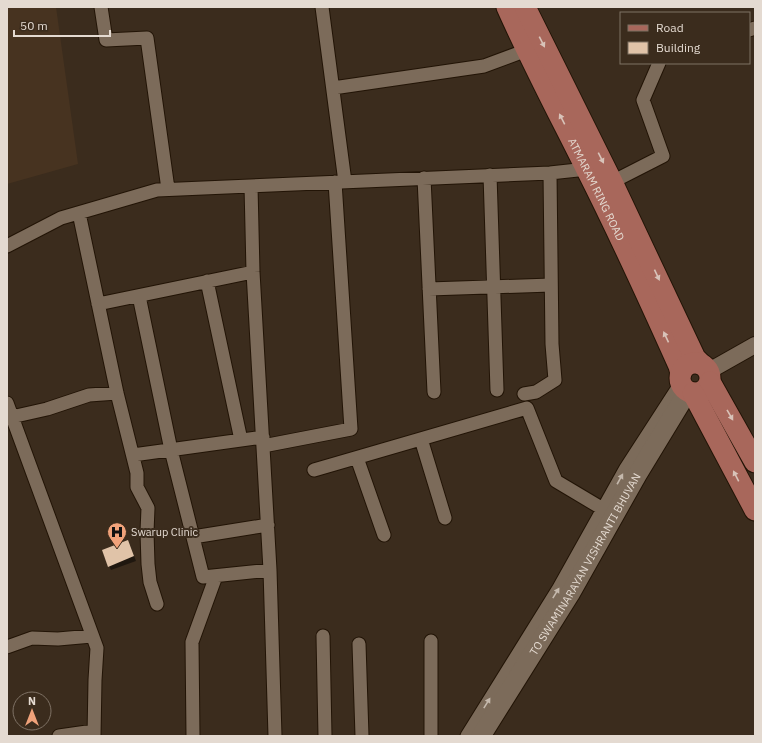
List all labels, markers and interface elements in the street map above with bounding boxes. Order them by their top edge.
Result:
scale bar [14,12,110,38]
legend [620,12,750,64]
text: 50 m [20,18,48,33]
text: Road [656,20,684,35]
one-way arrow [539,37,545,48]
text: Building [656,40,701,55]
one-way arrow [558,113,565,125]
street label: ATMARAM RING ROAD [565,136,628,243]
one-way arrow [597,153,604,164]
one-way arrow [654,270,660,281]
one-way arrow [663,332,669,343]
one-way arrow [726,410,733,421]
street label: TO SWAMINARAYAN VISHRANTI BHUVAN [526,470,644,658]
one-way arrow [733,470,740,481]
one-way arrow [617,474,624,485]
hospital icon: Swarup Clinic [106,521,128,549]
place label: Swarup Clinic [131,525,198,539]
one-way arrow [553,587,560,599]
north arrow [12,691,52,731]
text: N [28,694,36,708]
one-way arrow [484,697,491,709]

